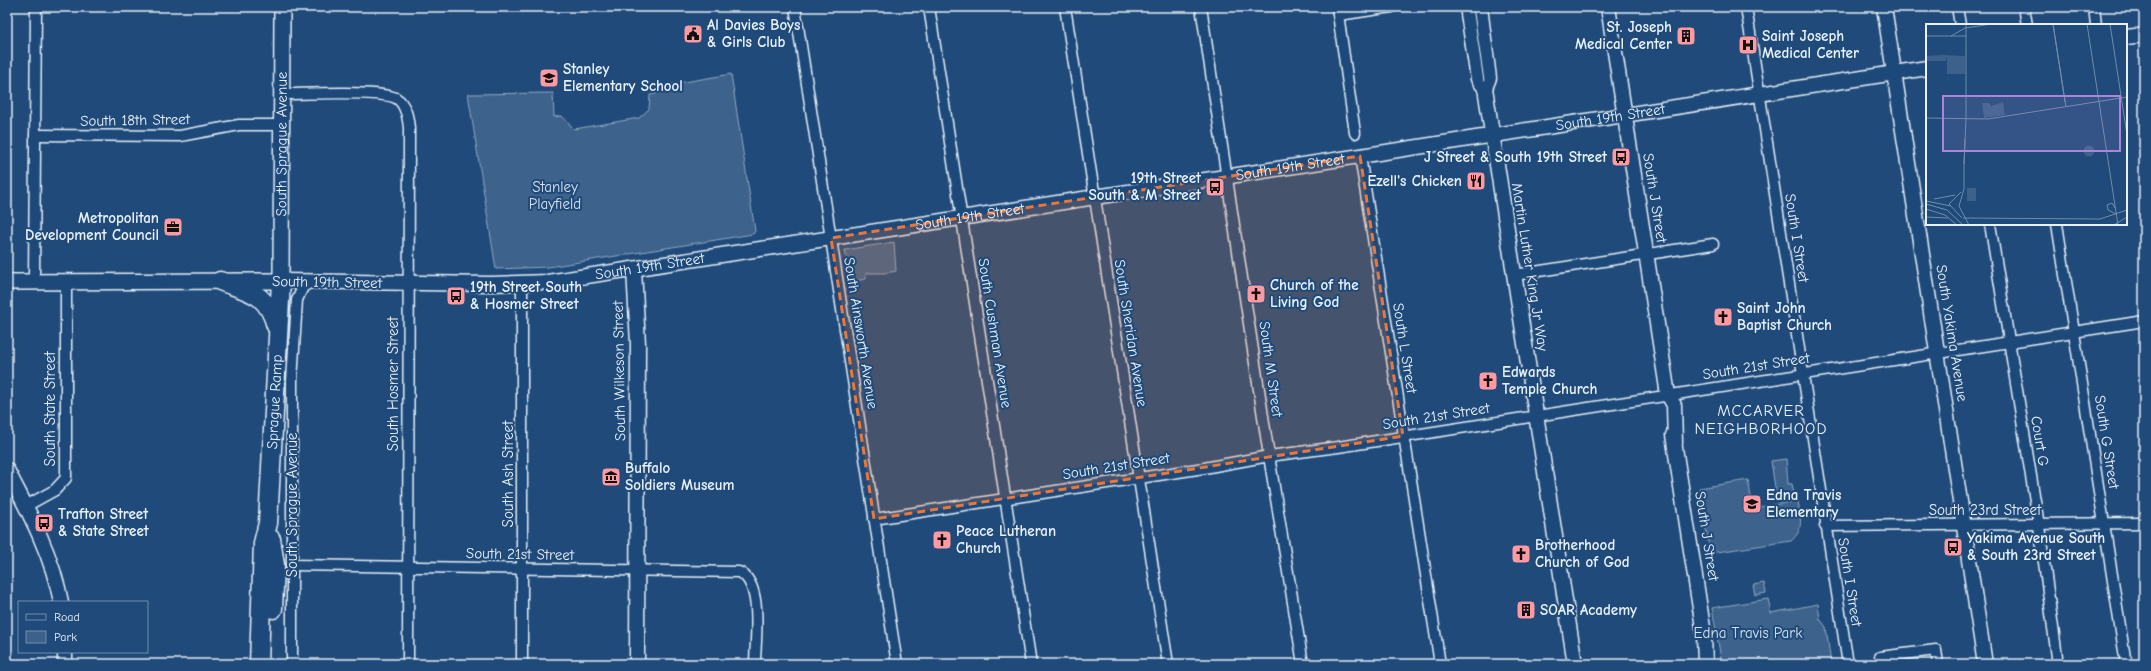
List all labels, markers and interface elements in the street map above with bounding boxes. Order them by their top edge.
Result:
place label: Al Davies Boys & Girls Club [707,16,800,51]
place label: St. Joseph Medical Center [1575,18,1672,53]
public building icon: Al Davies Boys & Girls Club [682,23,704,45]
inset map [1926,24,2127,225]
building icon: St. Joseph Medical Center [1675,25,1697,47]
place label: Saint Joseph Medical Center [1762,27,1859,62]
hospital icon: Saint Joseph Medical Center [1737,34,1759,56]
place label: Stanley Elementary School [563,60,683,95]
school or university icon: Stanley Elementary School [538,67,560,89]
street label: South Sprague Avenue [272,71,291,216]
street label: South 19th Street [1554,100,1667,134]
street label: South 18th Street [80,110,191,130]
bus stop icon: J Street & South 19th Street [1610,146,1632,168]
place label: J Street & South 19th Street [1424,148,1608,166]
street label: South 19th Street [1234,149,1347,184]
street label: South J Street [1639,152,1671,245]
place label: 19th Street South & M Street [1089,169,1202,204]
restaurant icon: Ezell's Chicken [1465,170,1487,192]
place label: Ezell's Chicken [1367,172,1462,190]
bus stop icon: 19th Street South & M Street [1204,176,1226,198]
park label: Stanley Playfield [529,178,581,213]
street label: Martin Luther King Jr Way [1508,181,1552,353]
street label: South I Street [1781,192,1813,284]
street label: South 19th Street [914,199,1026,234]
place label: Metropolitan Development Council [25,209,159,244]
office icon: Metropolitan Development Council [162,216,184,238]
street label: South 19th Street [594,249,706,284]
street label: South Ainsworth Avenue [840,256,882,411]
street label: South Cushman Avenue [974,257,1016,410]
street label: South Sheridan Avenue [1110,258,1152,409]
street label: South Yakima Avenue [1932,263,1972,403]
street label: South 19th Street [272,272,383,292]
place label: Church of the Living God [1270,276,1359,311]
place label: 19th Street South & Hosmer Street [470,278,582,313]
church icon: Church of the Living God [1245,283,1267,305]
bus stop icon: 19th Street South & Hosmer Street [445,285,467,307]
place label: Saint John Baptist Church [1737,299,1832,334]
street label: South Wilkeson Street [609,300,629,441]
street label: South L Street [1389,302,1421,395]
church icon: Saint John Baptist Church [1712,306,1734,328]
street label: South Hosmer Street [384,316,402,451]
street label: South M Street [1255,320,1287,419]
street label: South 21st Street [1701,349,1811,383]
street label: South State Street [41,351,59,467]
street label: Sprague Ramp [263,354,286,450]
place label: Edwards Temple Church [1502,363,1597,398]
church icon: Edwards Temple Church [1477,370,1499,392]
street label: South G Street [2091,394,2123,491]
street label: South 21st Street [1381,399,1491,433]
district label: MCCARVER NEIGHBORHOOD [1695,402,1827,438]
street label: Court G [2027,414,2053,468]
street label: South Ash Street [499,420,517,527]
street label: South Sprague Avenue [283,432,301,577]
street label: South 21st Street [1061,449,1171,483]
place label: Buffalo Soldiers Museum [625,459,734,494]
museum icon: Buffalo Soldiers Museum [600,466,622,488]
place label: Edna Travis Elementary [1766,486,1841,521]
street label: South J Street [1691,490,1723,583]
school or university icon: Edna Travis Elementary [1741,493,1763,515]
street label: South 23rd Street [1929,501,2042,519]
place label: Trafton Street & State Street [58,505,150,540]
bus stop icon: Trafton Street & State Street [33,512,55,534]
place label: Peace Lutheran Church [956,522,1056,557]
church icon: Peace Lutheran Church [931,529,953,551]
place label: Yakima Avenue South & South 23rd Street [1967,529,2105,564]
place label: Brotherhood Church of God [1535,536,1630,571]
street label: South I Street [1834,536,1866,628]
bus stop icon: Yakima Avenue South & South 23rd Street [1942,536,1964,558]
church icon: Brotherhood Church of God [1510,543,1532,565]
street label: South 21st Street [466,544,575,564]
building icon: SOAR Academy [1515,599,1537,621]
legend [18,601,148,653]
place label: SOAR Academy [1540,601,1637,619]
text: Road [54,610,80,624]
park label: Edna Travis Park [1694,624,1803,642]
text: Park [54,630,77,644]

